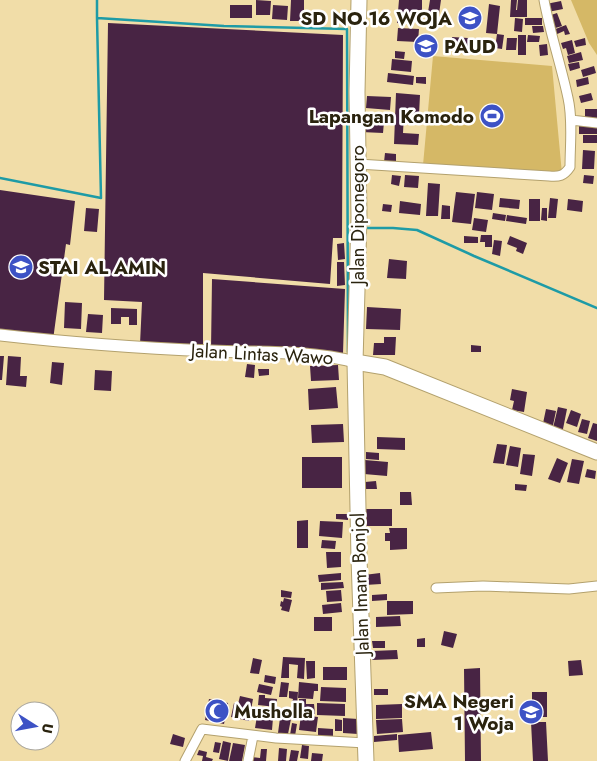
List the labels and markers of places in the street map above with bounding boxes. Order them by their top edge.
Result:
place label: SD NO.16 WOJA [300,5,452,32]
school or university icon: SD NO.16 WOJA [457,5,483,31]
school or university icon: PAUD [413,33,439,59]
place label: PAUD [444,33,496,60]
place label: Lapangan Komodo [309,103,474,130]
sports icon: Lapangan Komodo [479,103,505,129]
school or university icon: STAI AL AMIN [8,254,34,280]
place label: STAI AL AMIN [38,254,166,281]
place label: SMA Negeri 1 Woja [404,688,514,737]
mosque icon: Musholla [204,698,230,724]
place label: Musholla [234,698,313,725]
school or university icon: SMA Negeri 1 Woja [518,699,544,725]

